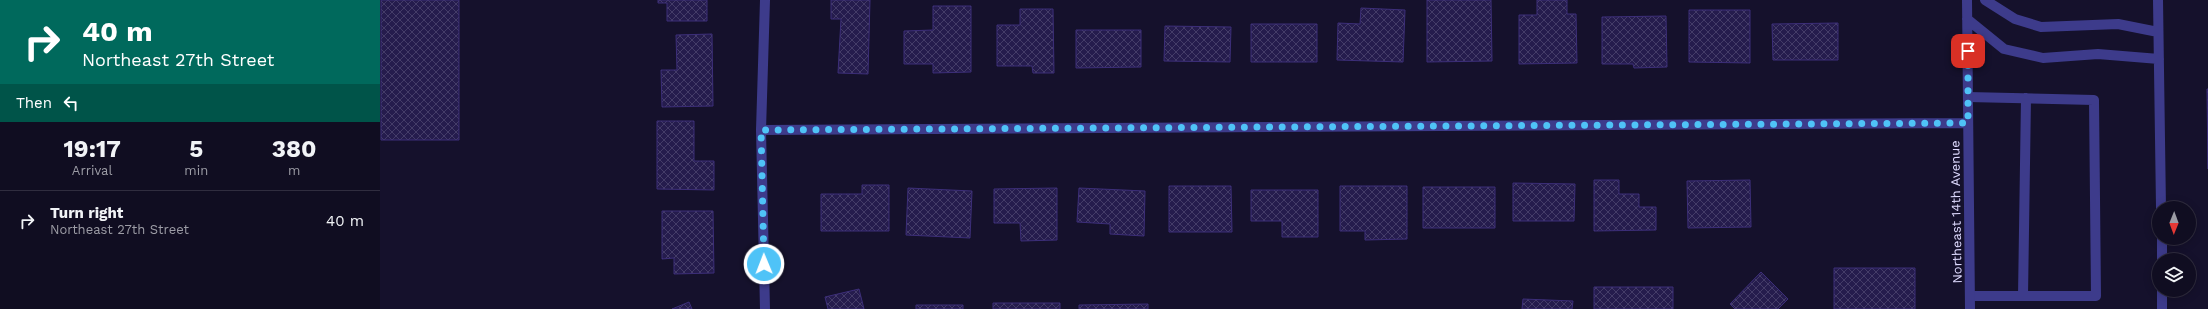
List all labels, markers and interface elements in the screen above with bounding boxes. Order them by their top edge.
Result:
text: 40 m [82,15,152,48]
icon: right [16,16,68,68]
pin [1951,34,1985,68]
icon: arrive [1957,40,1979,62]
text: Northeast 27th Street [82,49,274,70]
icon: left [60,92,82,114]
text: Then [16,94,52,112]
text: 19:17 [64,135,121,163]
text: 5 [189,135,203,163]
text: 380 [272,135,316,163]
street label: Northeast 14th Avenue [1947,140,1965,284]
text: Arrival [72,163,112,178]
text: min [184,163,208,178]
text: m [288,163,300,178]
north arrow [2152,201,2196,245]
map controls [2152,201,2196,297]
text: Turn right [50,204,123,222]
icon: right [16,210,38,232]
text: 40 m [326,212,364,230]
text: Northeast 27th Street [50,222,189,237]
position arrow [743,243,785,285]
button: layers [2152,253,2196,297]

